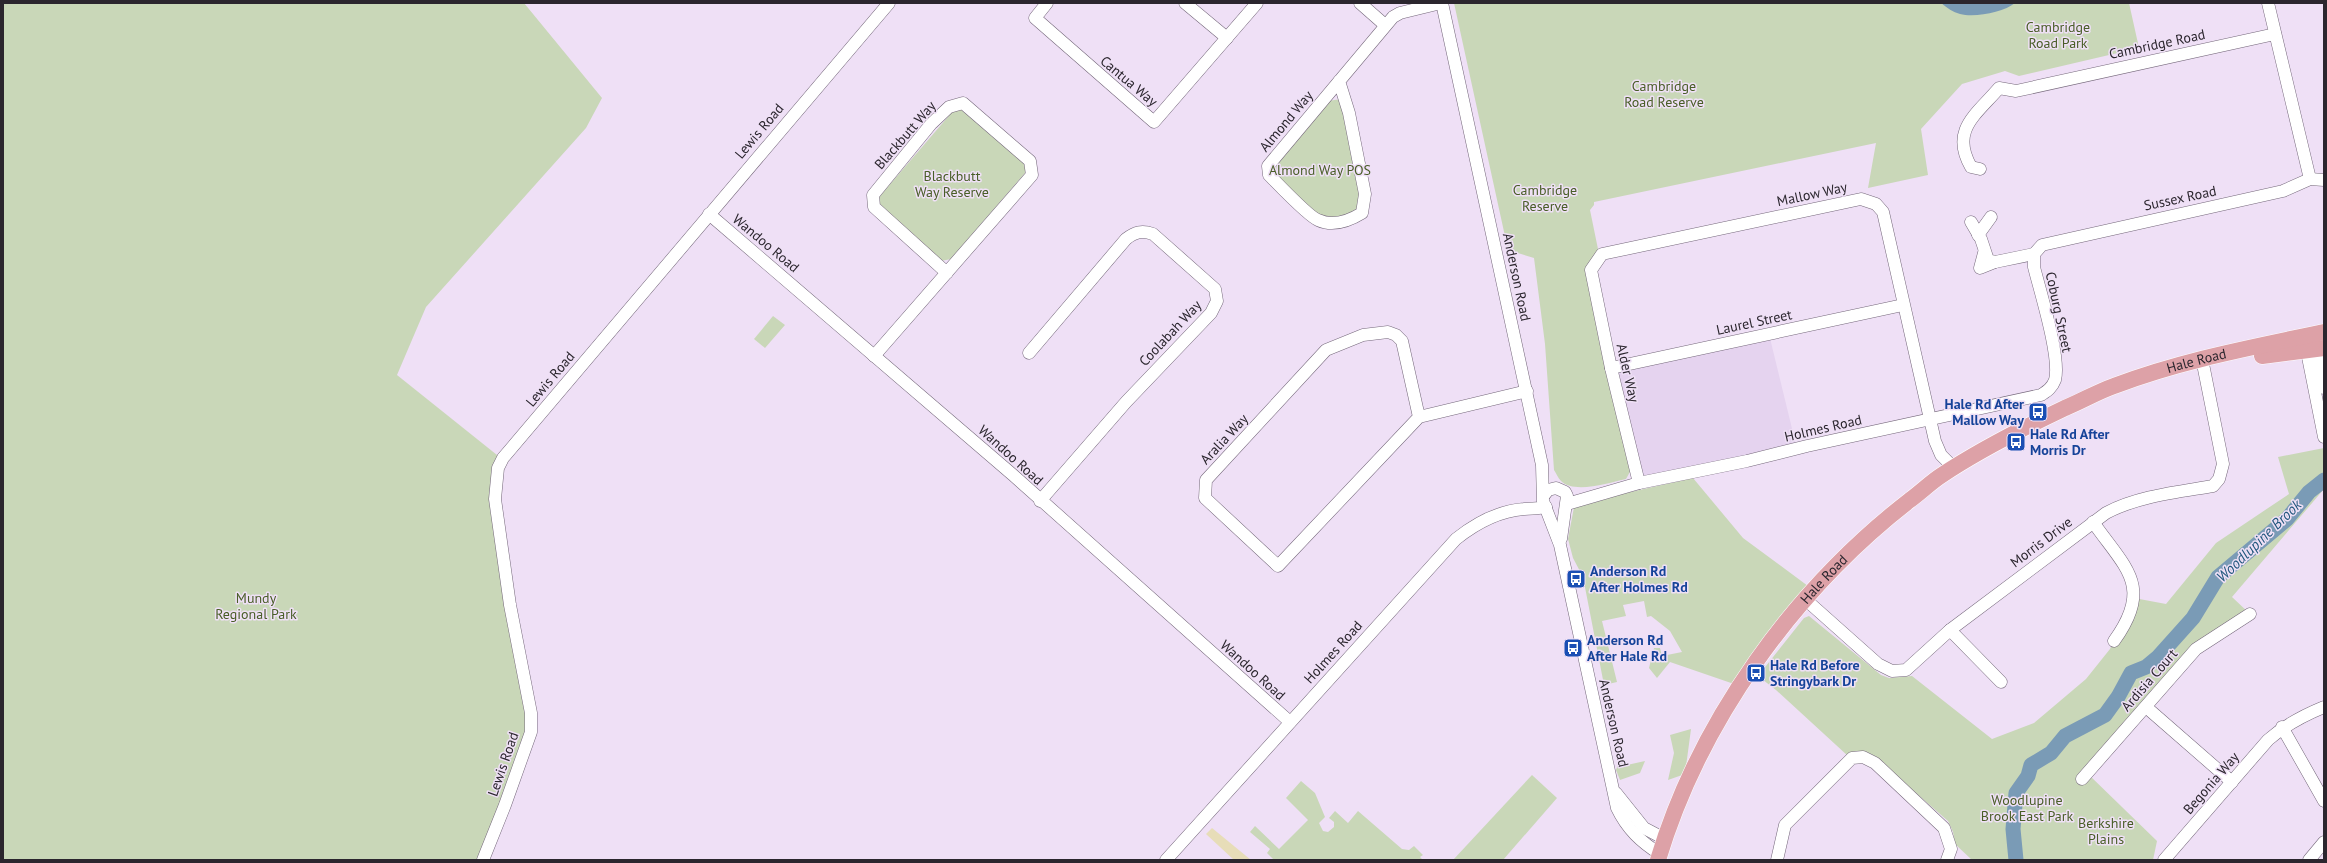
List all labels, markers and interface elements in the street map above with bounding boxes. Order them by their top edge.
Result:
park label: Cambridge Road Park [2026,18,2090,52]
street label: Cambridge Road [2107,25,2207,63]
street label: Cantua Way [1097,52,1162,111]
park label: Cambridge Road Reserve [1624,77,1704,111]
street label: Almond Way [1255,86,1317,155]
street label: Blackbutt Way [870,97,940,173]
street label: Lewis Road [731,100,787,162]
park label: Almond Way POS [1269,161,1371,179]
park label: Blackbutt Way Reserve [915,167,989,201]
street label: Mallow Way [1775,178,1849,210]
park label: Cambridge Reserve [1513,181,1577,215]
street label: Sussex Road [2142,182,2218,214]
street label: Wandoo Road [729,210,803,276]
street label: Anderson Road [1499,231,1535,323]
street label: Coburg Street [2042,270,2076,354]
street label: Coolabah Way [1135,296,1205,370]
street label: Laurel Street [1715,305,1794,339]
street label: Alder Way [1613,342,1644,405]
street label: Hale Road [2164,344,2228,377]
street label: Lewis Road [522,348,578,410]
place label: Hale Rd After Mallow Way [1945,395,2024,429]
bus stop icon: Hale Rd After Mallow Way [2027,401,2049,423]
street label: Aralia Way [1196,410,1252,468]
street label: Holmes Road [1783,410,1863,446]
street label: Wandoo Road [975,421,1047,489]
place label: Hale Rd After Morris Dr [2030,425,2110,459]
bus stop icon: Hale Rd After Morris Dr [2005,431,2027,453]
water label: Woodlupine Brook [2212,494,2306,586]
street label: Morris Drive [2006,513,2076,571]
street label: Hale Road [1796,551,1851,608]
place label: Anderson Rd After Holmes Rd [1590,562,1688,596]
bus stop icon: Anderson Rd After Holmes Rd [1565,568,1587,590]
park label: Mundy Regional Park [215,589,297,623]
street label: Holmes Road [1300,617,1366,687]
place label: Anderson Rd After Hale Rd [1587,631,1667,665]
street label: Wandoo Road [1217,636,1289,704]
bus stop icon: Anderson Rd After Hale Rd [1562,637,1584,659]
street label: Ardisia Court [2117,645,2181,715]
place label: Hale Rd Before Stringybark Dr [1770,656,1860,690]
bus stop icon: Hale Rd Before Stringybark Dr [1745,662,1767,684]
street label: Anderson Road [1595,677,1633,769]
street label: Lewis Road [484,730,522,798]
street label: Begonia Way [2179,748,2243,818]
park label: Woodlupine Brook East Park [1981,791,2074,825]
park label: Berkshire Plains [2078,814,2134,848]

